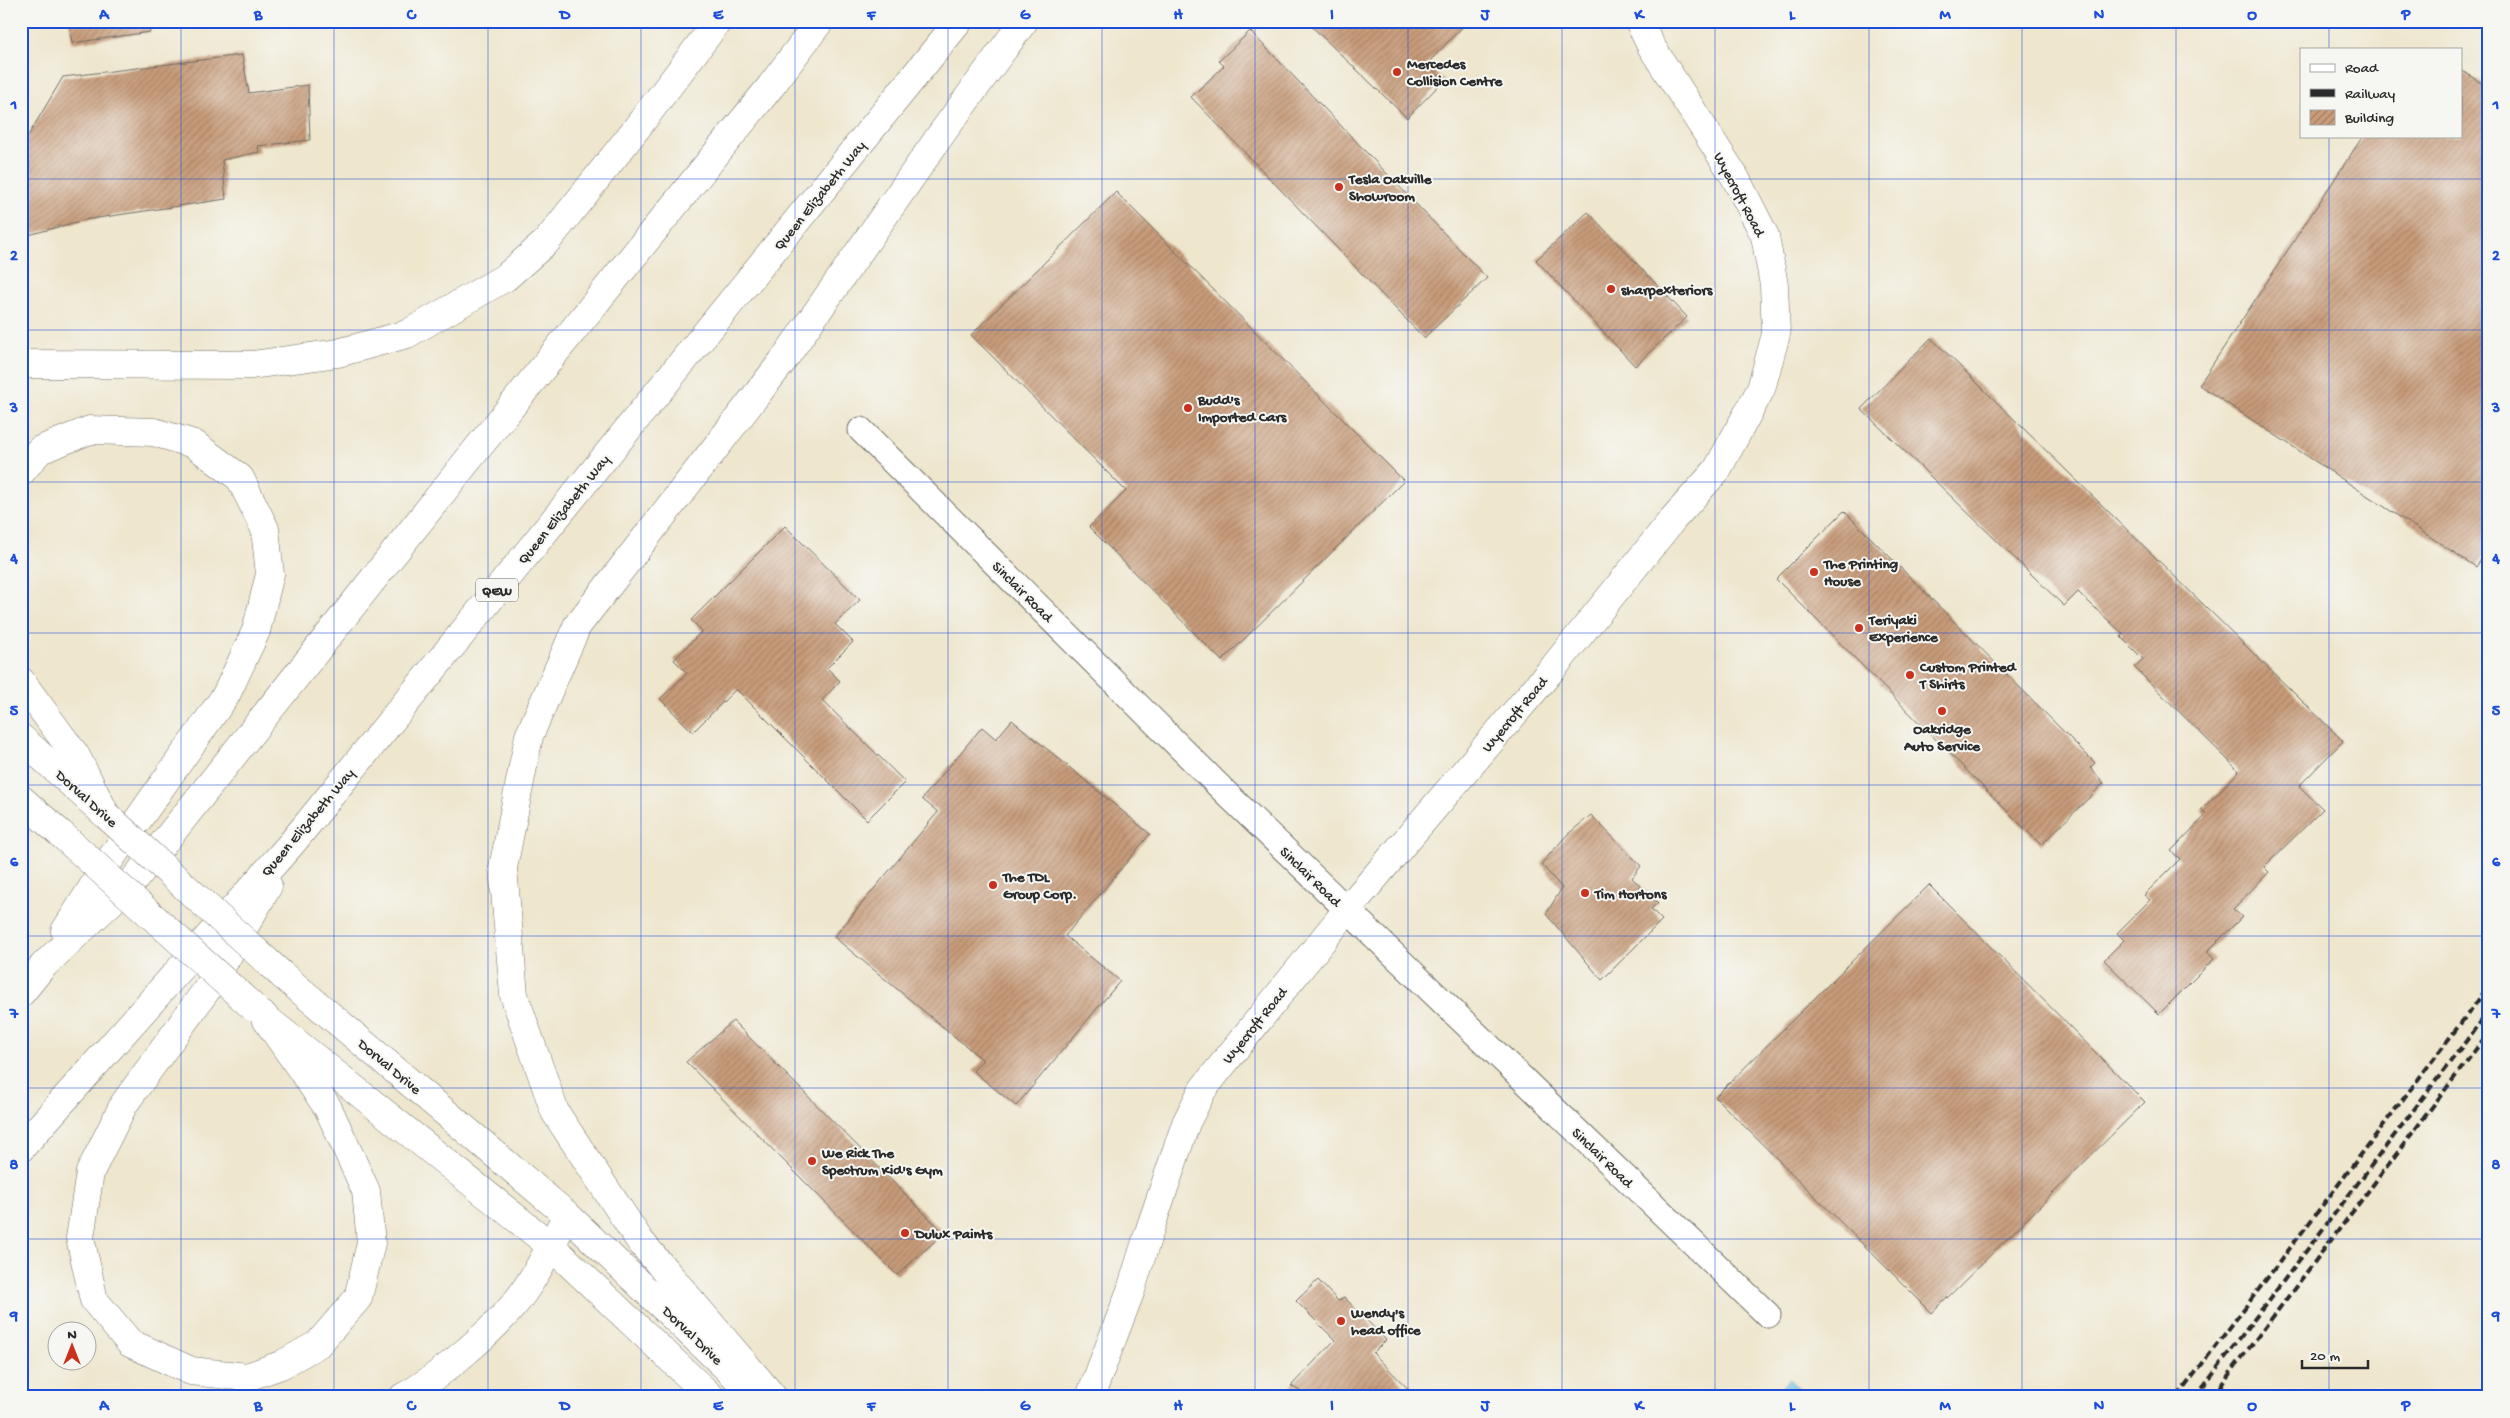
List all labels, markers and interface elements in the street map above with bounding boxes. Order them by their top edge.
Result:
text: A [98,7,110,26]
text: B [253,7,263,26]
text: C [406,7,417,26]
text: D [558,7,571,26]
text: E [713,7,724,26]
text: F [866,7,877,26]
text: G [1020,7,1031,26]
text: H [1173,7,1183,26]
text: I [1330,7,1334,26]
text: J [1480,7,1491,26]
text: K [1634,7,1646,26]
text: L [1789,7,1796,26]
text: M [1939,7,1951,26]
text: N [2094,7,2105,26]
text: O [2247,7,2257,26]
text: P [2401,7,2412,26]
legend [2300,48,2462,138]
place label: Mercedes Collision Centre [1406,56,1503,91]
text: Road [2345,60,2379,78]
marker: Mercedes Collision Centre [1391,66,1403,78]
text: Railway [2345,86,2396,104]
text: 1 [10,97,17,116]
text: 1 [2492,97,2499,116]
text: Building [2344,110,2394,128]
street label: Queen Elizabeth Way [771,137,871,255]
street label: Wyecroft Road [1708,150,1769,241]
place label: Tesla Oakville Showroom [1348,171,1433,206]
marker: Tesla Oakville Showroom [1333,181,1345,193]
text: 2 [10,248,18,267]
text: 2 [2492,248,2500,267]
place label: sharpexteriors [1621,282,1714,300]
marker: sharpexteriors [1605,283,1617,295]
place label: Budd's Imported Cars [1197,392,1288,427]
text: 3 [9,400,18,419]
text: 3 [2491,400,2500,419]
marker: Budd's Imported Cars [1182,402,1194,414]
street label: Queen Elizabeth Way [515,451,615,569]
text: 4 [9,551,18,570]
text: 4 [2491,551,2500,570]
place label: The Printing House [1823,556,1899,591]
street label: Sinclair Road [987,558,1057,628]
marker: The Printing House [1808,566,1820,578]
road number: QEW [476,578,518,602]
place label: Teriyaki Experience [1868,612,1939,647]
marker: Teriyaki Experience [1853,622,1865,634]
place label: Custom Printed T Shirts [1919,659,2018,694]
marker: Custom Printed T Shirts [1904,669,1916,681]
street label: Wyecroft Road [1479,673,1553,757]
text: 5 [10,703,19,722]
text: 5 [2492,703,2501,722]
marker: Oakridge Auto Service [1936,705,1948,717]
place label: Oakridge Auto Service [1903,721,1981,756]
street label: Queen Elizabeth Way [258,765,360,881]
street label: Dorval Drive [50,766,121,832]
street label: Sinclair Road [1275,844,1345,912]
text: 6 [10,854,19,873]
text: 6 [2492,854,2501,873]
place label: The TDL Group Corp. [1002,869,1077,904]
marker: The TDL Group Corp. [987,879,999,891]
place label: Tim Hortons [1594,886,1668,904]
marker: Tim Hortons [1579,887,1591,899]
street label: Wyecroft Road [1219,983,1293,1068]
text: 7 [9,1006,19,1025]
text: 7 [2491,1006,2501,1025]
street label: Dorval Drive [353,1035,424,1099]
street label: Sinclair Road [1567,1125,1637,1193]
place label: We Rick The Spectrum Kid's Gym [821,1145,943,1180]
marker: We Rick The Spectrum Kid's Gym [806,1155,818,1167]
text: 8 [10,1157,19,1176]
text: 8 [2492,1157,2501,1176]
place label: Dulux Paints [913,1226,994,1244]
marker: Dulux Paints [899,1227,911,1239]
street label: Dorval Drive [657,1302,726,1370]
place label: Wendy's head office [1350,1305,1422,1340]
text: 9 [9,1308,18,1327]
text: 9 [2491,1308,2500,1327]
marker: Wendy's head office [1335,1315,1347,1327]
north arrow [48,1320,98,1370]
text: N [67,1327,77,1344]
scale bar [2302,1338,2369,1370]
text: 20 m [2310,1348,2340,1366]
text: A [98,1398,110,1417]
text: B [253,1398,263,1417]
text: C [406,1398,417,1417]
text: D [558,1398,571,1417]
text: E [713,1398,724,1417]
text: F [866,1398,877,1417]
text: G [1020,1398,1031,1417]
text: H [1173,1398,1183,1417]
text: I [1330,1398,1334,1417]
text: J [1480,1398,1491,1417]
text: K [1634,1398,1646,1417]
text: L [1789,1398,1796,1417]
text: M [1939,1398,1951,1417]
text: N [2094,1398,2105,1417]
text: O [2247,1398,2257,1417]
text: P [2401,1398,2412,1417]

